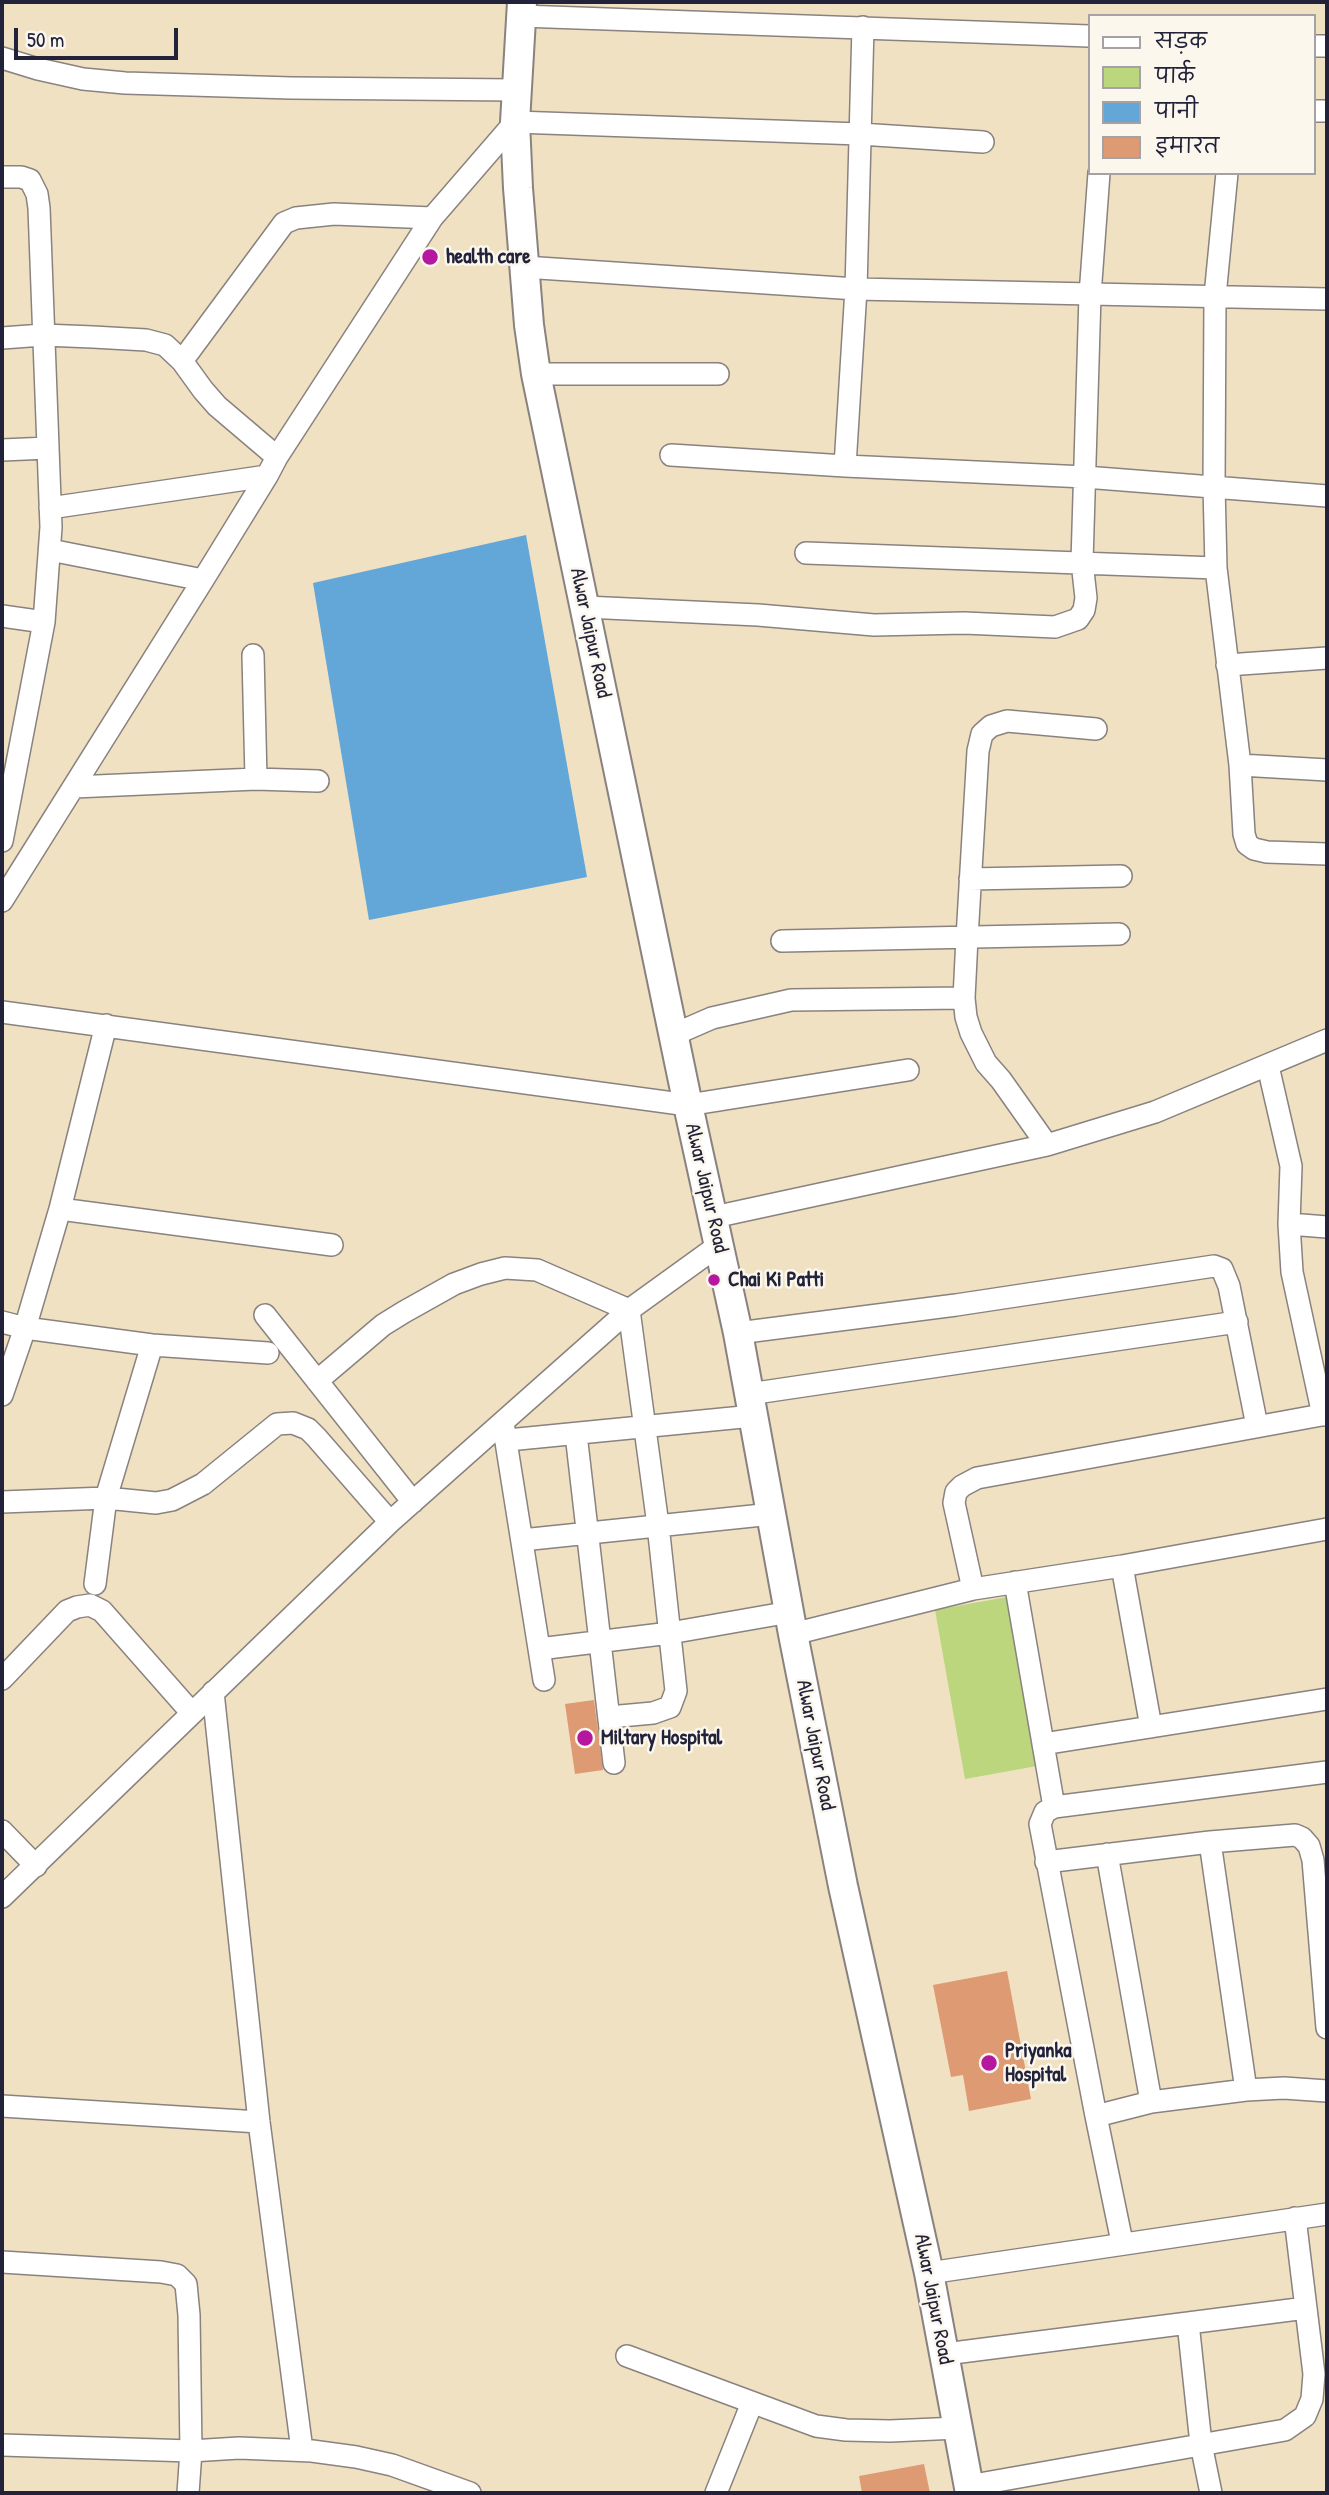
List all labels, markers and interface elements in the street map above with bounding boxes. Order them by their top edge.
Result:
scale bar [18,14,182,58]
legend [1088,14,1315,175]
text: 50 m [27,25,64,54]
text: सड़क [1155,26,1207,55]
text: पार्क [1155,61,1195,90]
text: पानी [1155,96,1198,125]
text: इमारत [1155,131,1219,160]
place label: health care [446,244,531,270]
marker: health care [420,247,440,267]
street label: Alwar Jaipur Road [564,566,616,700]
street label: Alwar Jaipur Road [679,1121,733,1255]
place label: Chai Ki Patti [728,1267,824,1293]
marker: Chai Ki Patti [706,1272,722,1288]
street label: Alwar Jaipur Road [790,1678,840,1812]
place label: Miltary Hospital [601,1725,722,1751]
marker: Miltary Hospital [575,1728,595,1748]
place label: Priyanka Hospital [1005,2038,1071,2088]
marker: Priyanka Hospital [979,2053,999,2073]
street label: Alwar Jaipur Road [908,2232,958,2366]

